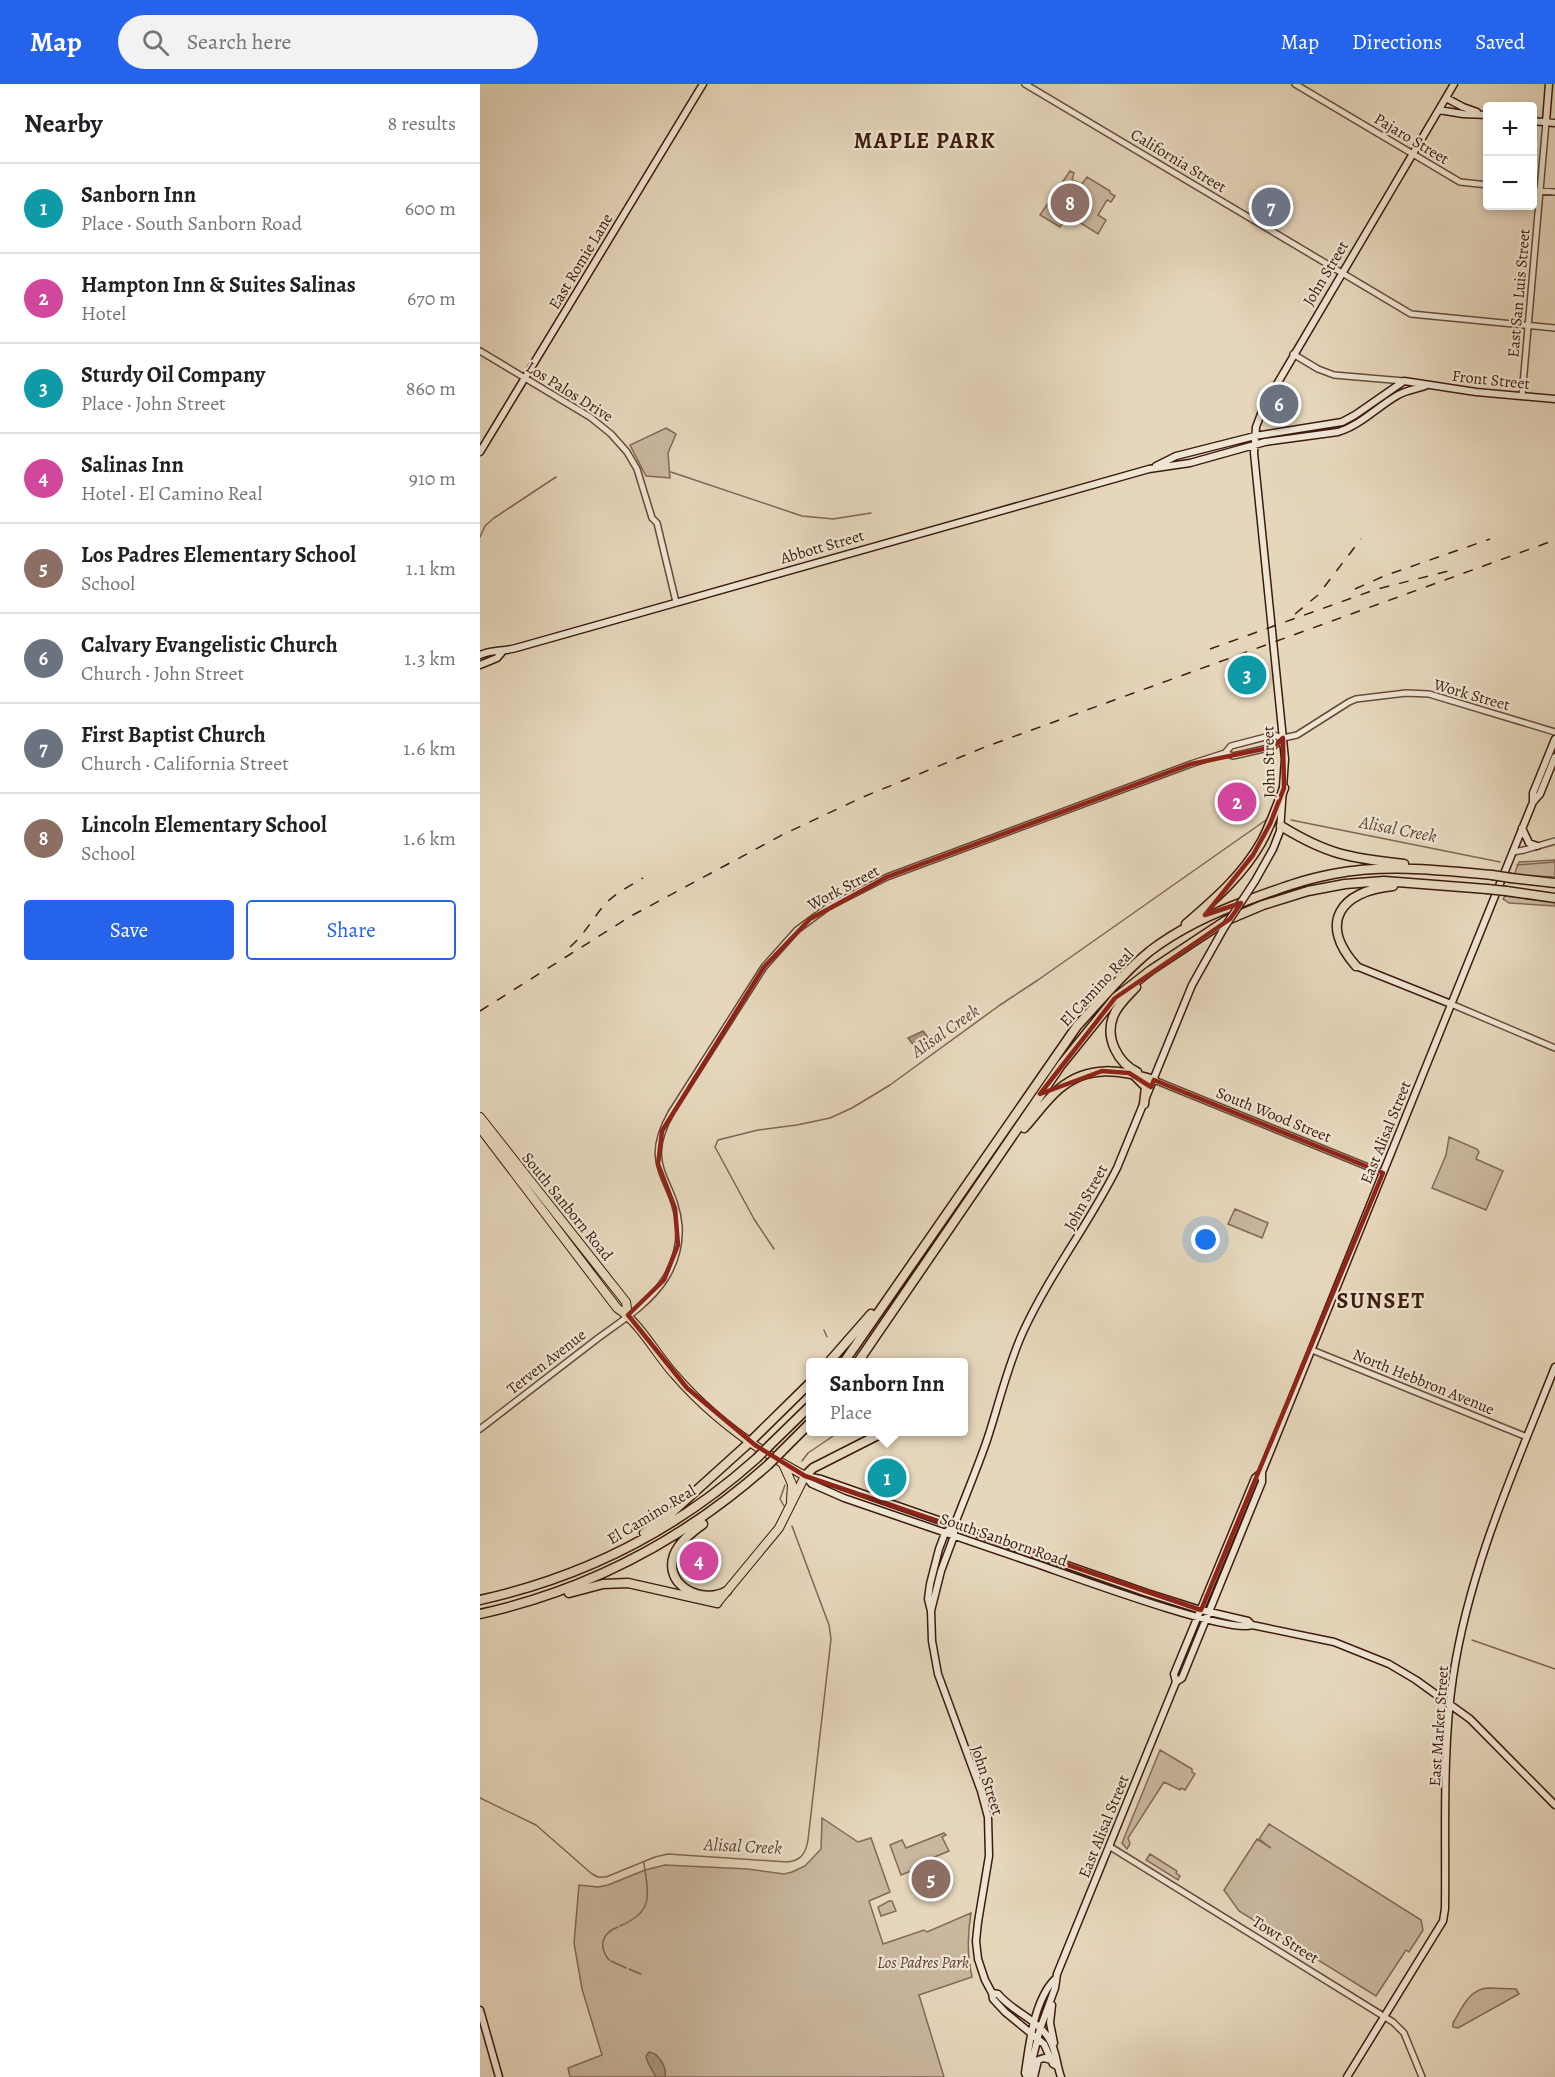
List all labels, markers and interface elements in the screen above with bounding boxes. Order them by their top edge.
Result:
search box [118,15,538,69]
text: Map [30,23,82,61]
icon: search [139,26,172,59]
text: Search here [187,27,291,57]
text: Map [1281,28,1319,56]
text: Directions [1352,28,1442,56]
text: Saved [1475,28,1525,56]
map controls [1483,102,1537,210]
button: + [1483,102,1537,156]
text: Nearby [24,106,103,141]
street label: Pajaro Street [1370,108,1453,170]
text: 8 results [388,110,456,137]
street label: California Street [1126,124,1231,198]
district label: MAPLE PARK [854,126,996,156]
button: − [1483,156,1537,210]
text: Sanborn Inn [81,180,196,210]
pin: 8 [1050,180,1090,226]
pin: 7 [1252,184,1290,230]
text: 1 [40,195,47,222]
text: 600 m [405,195,456,222]
street label: East Romie Lane [544,209,618,314]
text: Place · South Sanborn Road [81,210,302,237]
street label: East San Luis Street [1502,228,1536,358]
street label: John Street [1298,237,1354,310]
text: Hampton Inn & Suites Salinas [81,270,356,300]
text: 2 [39,285,48,312]
text: 670 m [407,285,456,312]
text: Hotel [81,300,126,327]
street label: Los Palos Drive [522,356,617,427]
text: Sturdy Oil Company [81,360,265,390]
street label: Front Street [1451,365,1531,395]
text: 3 [39,375,48,402]
text: 860 m [406,375,456,402]
pin: 6 [1260,382,1298,426]
text: Place · John Street [81,390,226,417]
text: Salinas Inn [81,450,184,480]
text: 4 [39,465,48,492]
text: 910 m [409,465,456,492]
text: Hotel · El Camino Real [81,480,262,507]
street label: Abbott Street [777,524,867,570]
text: Los Padres Elementary School [81,540,356,570]
text: 5 [39,555,48,582]
text: 1.1 km [406,555,456,582]
text: School [81,570,135,597]
text: Calvary Evangelistic Church [81,630,338,660]
text: 6 [39,645,48,672]
text: 1.3 km [404,645,456,672]
pin: 3 [1228,652,1266,698]
text: Church · John Street [81,660,244,687]
street label: Work Street [1430,673,1512,716]
text: First Baptist Church [81,720,266,750]
street label: John Street [1257,726,1281,798]
text: 7 [39,735,48,762]
text: 1.6 km [403,735,456,762]
text: Church · California Street [81,750,289,777]
pin: 2 [1218,780,1257,824]
text: Lincoln Elementary School [81,810,327,840]
water label: Alisal Creek [1356,810,1439,848]
text: 8 [39,825,48,852]
text: 1.6 km [403,825,456,852]
text: School [81,840,135,867]
street label: Work Street [803,860,883,916]
button: Save [24,900,234,960]
button: Share [246,900,456,960]
street label: El Camino Real [1055,944,1139,1032]
water label: Alisal Creek [905,999,984,1064]
street label: East Alisal Street [1355,1078,1417,1187]
street label: South Wood Street [1213,1082,1335,1148]
street label: South Sanborn Road [517,1148,618,1266]
street label: John Street [1059,1160,1113,1234]
your location [1191,1225,1220,1254]
district label: SUNSET [1337,1286,1425,1316]
street label: Terven Avenue [502,1324,591,1400]
street label: North Hebbron Avenue [1350,1343,1498,1420]
popup [806,1358,968,1436]
text: Sanborn Inn [829,1369,945,1399]
text: Place [829,1399,872,1426]
pin: 1 [868,1456,906,1500]
street label: El Camino Real [603,1480,700,1550]
street label: South Sanborn Road [937,1508,1071,1572]
pin: 4 [680,1538,718,1584]
street label: East Market Street [1424,1665,1454,1787]
street label: John Street [965,1742,1009,1818]
street label: East Alisal Street [1073,1772,1135,1881]
water label: Alisal Creek [702,1832,783,1860]
pin: 5 [912,1856,950,1902]
street label: Towt Street [1248,1911,1323,1969]
park label: Los Padres Park [877,1952,969,1974]

